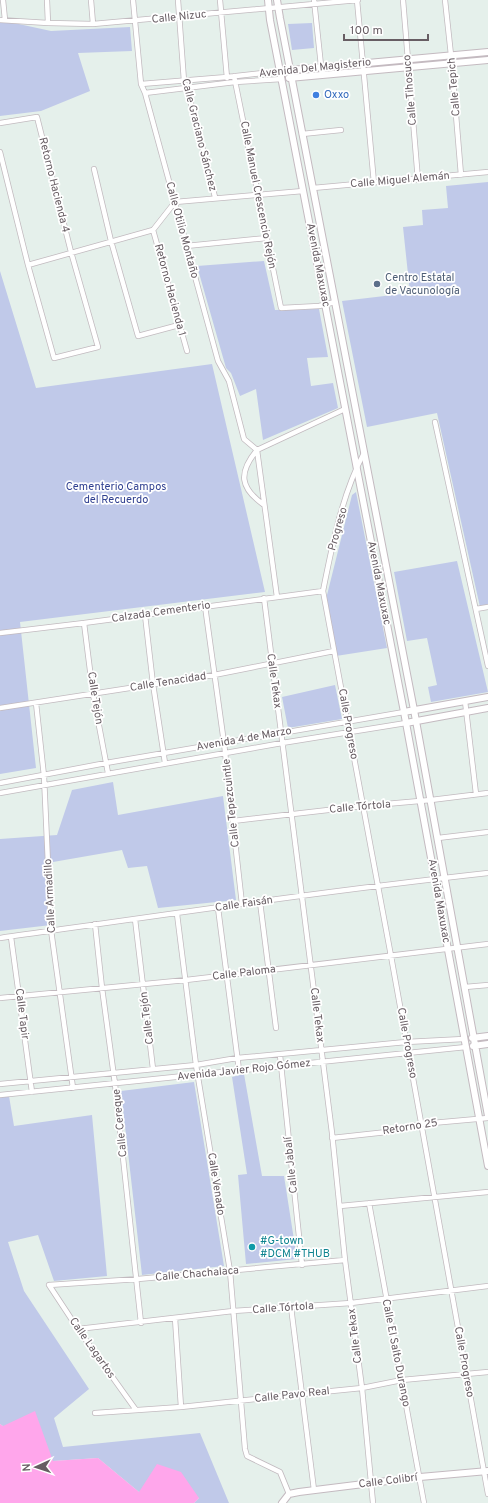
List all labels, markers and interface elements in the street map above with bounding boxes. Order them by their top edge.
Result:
street label: Calle Nizuc [151,7,207,27]
scale bar [344,16,428,42]
text: 100 m [350,23,383,39]
street label: Calle Tihosuco [400,54,420,126]
street label: Avenida Del Magisterio [258,55,372,81]
street label: Calle Tepich [444,57,464,117]
street label: Calle Graciano Sánchez [178,77,220,193]
place label: Oxxo [324,88,349,102]
marker: Oxxo [311,90,321,100]
street label: Calle Manuel Crescencio Rejón [237,120,279,270]
street label: Retorno Hacienda 4 [35,136,73,234]
street label: Calle Miguel Alemán [350,169,450,191]
street label: Calle Otilio Montaño [162,180,202,280]
street label: Avenida Maxuxac [303,222,333,308]
street label: Retorno Hacienda 1 [151,242,189,338]
place label: Centro Estatal de Vacunología [385,271,460,298]
marker: Centro Estatal de Vacunología [372,279,382,289]
park label: Cementerio Campos del Recuerdo [66,480,166,507]
street label: Progreso [325,506,351,552]
street label: Avenida Maxuxac [364,540,394,626]
street label: Calzada Cementerio [111,598,211,626]
street label: Calle Tekax [263,653,285,710]
street label: Calle Tenacidad [129,669,207,695]
street label: Calle Tejón [84,671,106,725]
street label: Calle Progreso [335,687,361,761]
street label: Avenida 4 de Marzo [195,724,293,754]
street label: Calle Tepezcuintle [219,758,243,848]
street label: Calle Tórtola [329,797,391,817]
street label: Calle Armadillo [41,858,59,934]
street label: Avenida Maxuxac [425,858,453,944]
street label: Calle Faisán [214,893,274,915]
street label: Calle Paloma [211,962,277,984]
street label: Calle Tekax [307,987,327,1044]
street label: Calle Tapir [12,988,32,1041]
street label: Calle Tejón [137,991,157,1045]
street label: Calle Progreso [394,1006,420,1080]
street label: Avenida Javier Rojo Gómez [176,1056,312,1084]
street label: Calle Cereque [109,1088,131,1158]
street label: Retorno 25 [381,1116,439,1138]
street label: Calle Jabalí [281,1135,301,1194]
street label: Calle Venado [204,1152,228,1216]
place label: #G-town #DCM #THUB [260,1234,330,1261]
marker: #G-town #DCM #THUB [247,1242,257,1252]
street label: Calle Chachalaca [155,1263,240,1285]
street label: Calle El Salto Durango [379,1298,413,1408]
street label: Calle Tórtola [252,1299,314,1317]
street label: Calle Tekax [345,1307,365,1364]
street label: Calle Lagartos [66,1315,118,1381]
street label: Calle Progreso [451,1325,477,1399]
street label: Calle Pavo Real [254,1384,330,1406]
north arrow [16,1447,56,1487]
text: N [20,1463,34,1472]
street label: Calle Colibrí [358,1470,420,1492]

